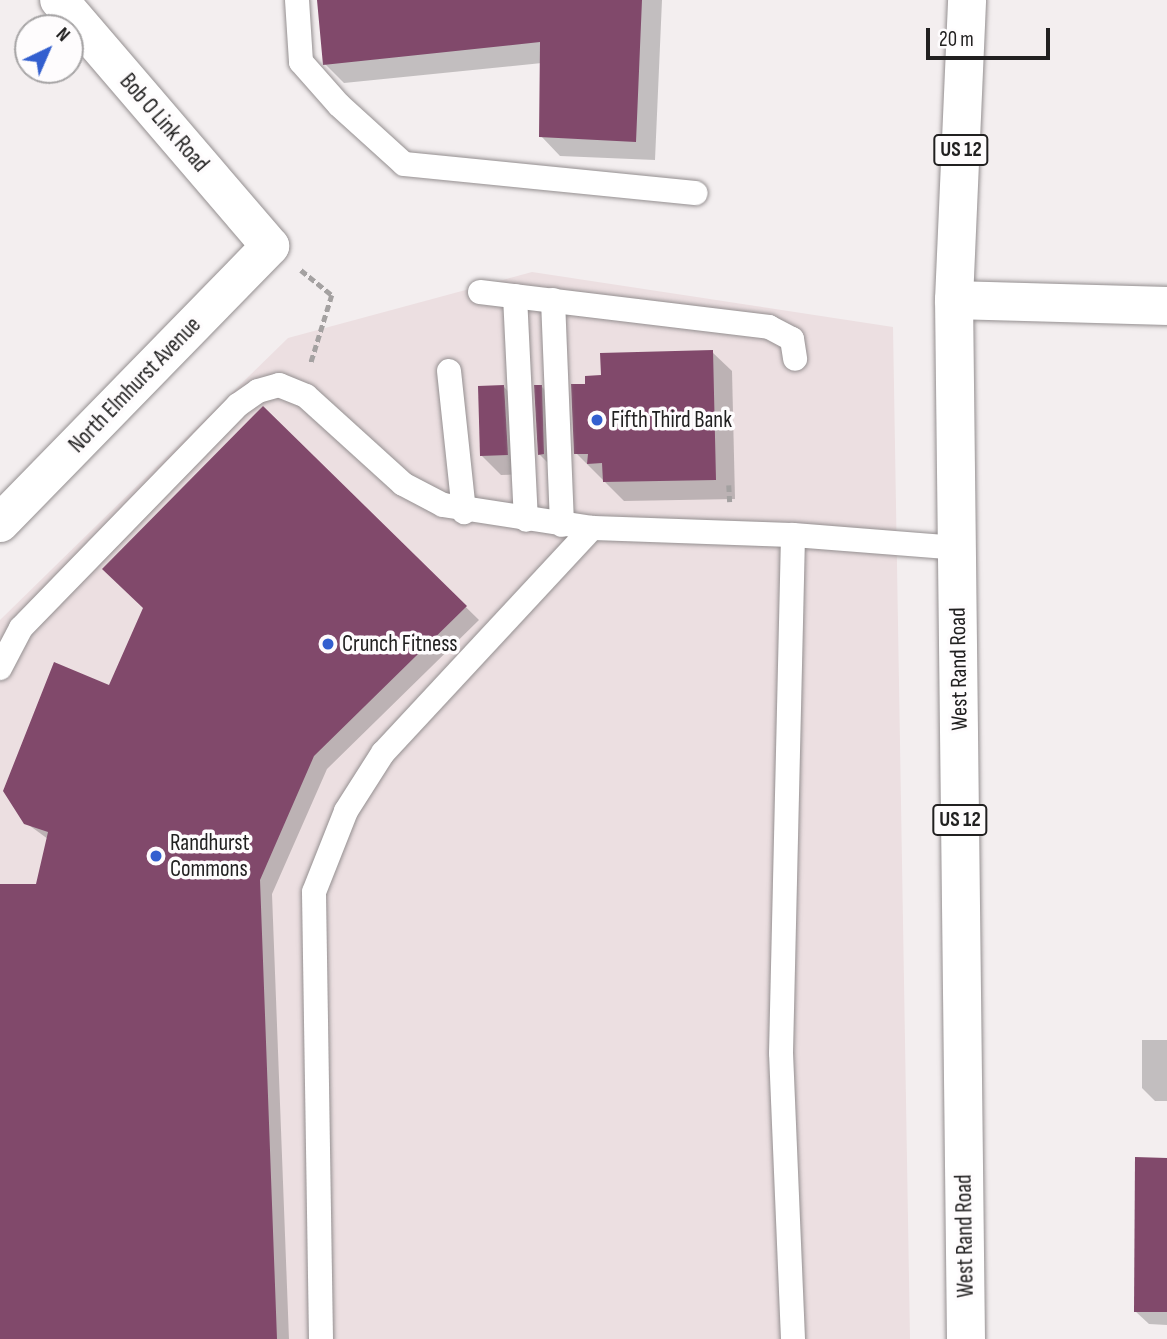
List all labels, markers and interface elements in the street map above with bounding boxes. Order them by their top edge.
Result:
north arrow [14,14,84,84]
scale bar [929,14,1053,58]
text: N [51,23,74,47]
text: 20 m [939,27,974,52]
street label: Bob O Link Road [114,68,214,178]
road number: US 12 [933,132,989,168]
street label: North Elmhurst Avenue [63,311,207,459]
place label: Fifth Third Bank [611,406,732,434]
marker: Fifth Third Bank [589,412,605,428]
street label: West Rand Road [944,607,974,731]
place label: Crunch Fitness [342,630,458,658]
marker: Crunch Fitness [320,636,336,652]
road number: US 12 [932,802,988,838]
place label: Randhurst Commons [170,829,250,883]
marker: Randhurst Commons [148,848,164,864]
street label: West Rand Road [950,1174,980,1298]

